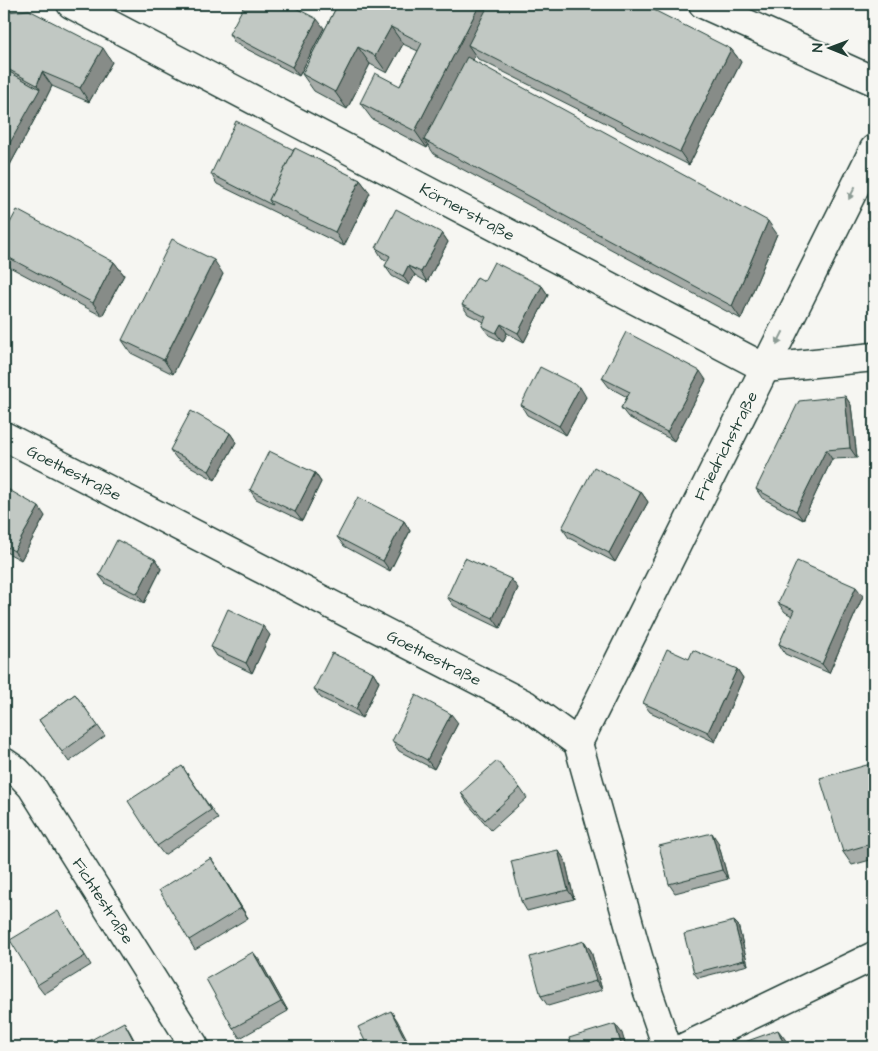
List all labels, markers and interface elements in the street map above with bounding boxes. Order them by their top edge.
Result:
north arrow [806,22,856,72]
text: N [808,43,828,52]
street label: Körnerstraße [416,178,519,246]
one-way arrow [848,186,856,200]
one-way arrow [776,331,784,346]
street label: Friedrichstraße [689,387,763,504]
street label: Goethestraße [23,440,125,506]
street label: Goethestraße [383,625,485,691]
street label: Fichtestraße [67,854,139,948]

